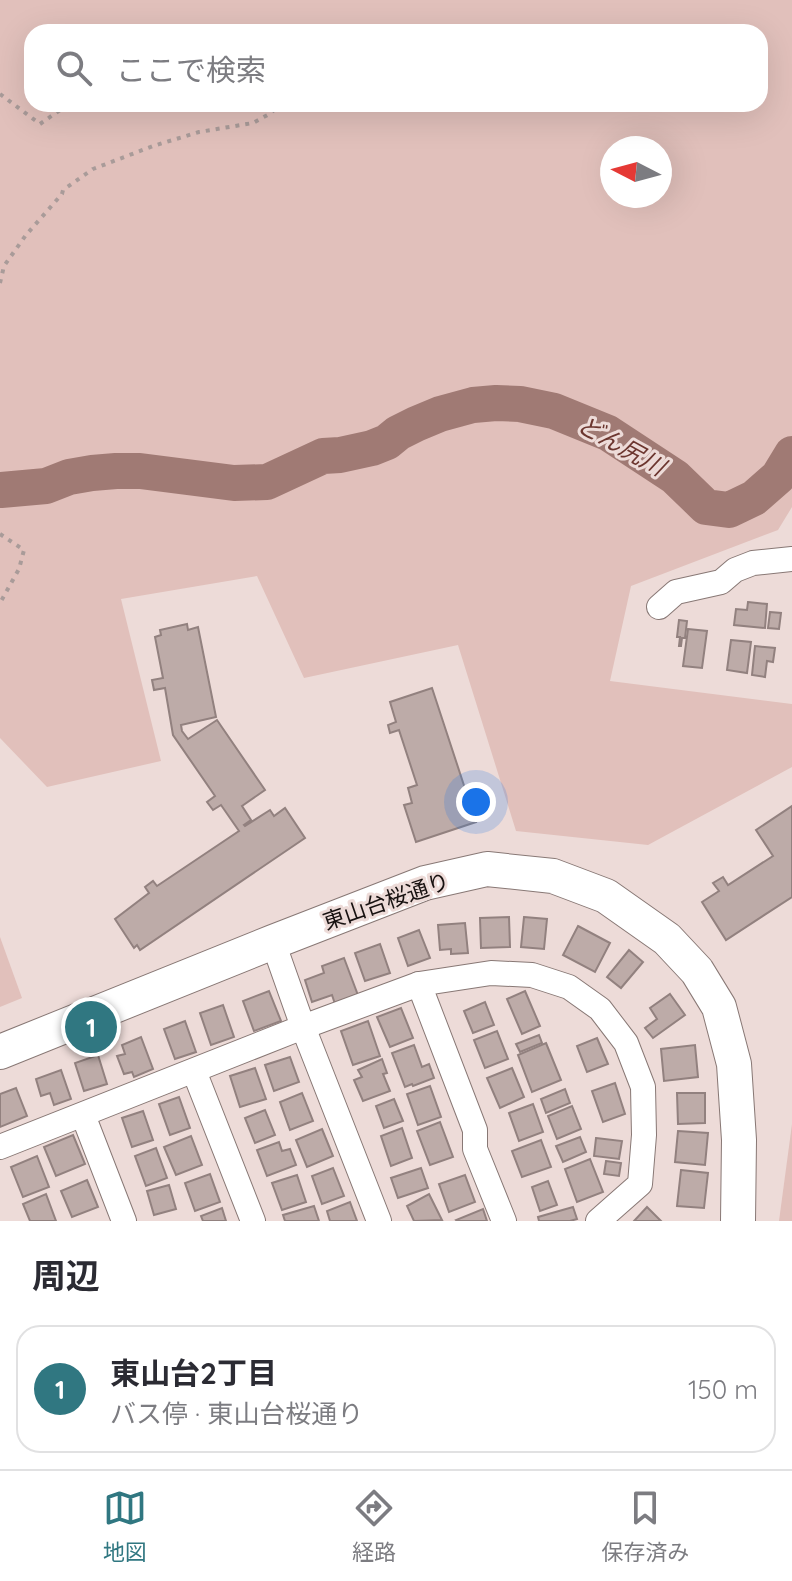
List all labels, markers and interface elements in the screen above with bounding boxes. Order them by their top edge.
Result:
search box [24,24,768,112]
icon: search [52,46,96,90]
text: ここで検索 [116,51,266,89]
north arrow [600,136,672,208]
water label: どん尻川 [572,409,673,483]
your location [456,782,496,822]
street label: 東山台桜通り [319,866,453,936]
pin: 1 [65,997,117,1057]
text: 周辺 [32,1254,100,1297]
text: 東山台2丁目 [110,1354,277,1392]
text: 1 [55,1373,65,1406]
text: 150 m [688,1373,758,1406]
text: バス停 · 東山台桜通り [110,1397,363,1430]
tab: 地図 [103,1486,147,1566]
tab: 経路 [352,1486,396,1566]
tab: 保存済み [601,1486,689,1566]

